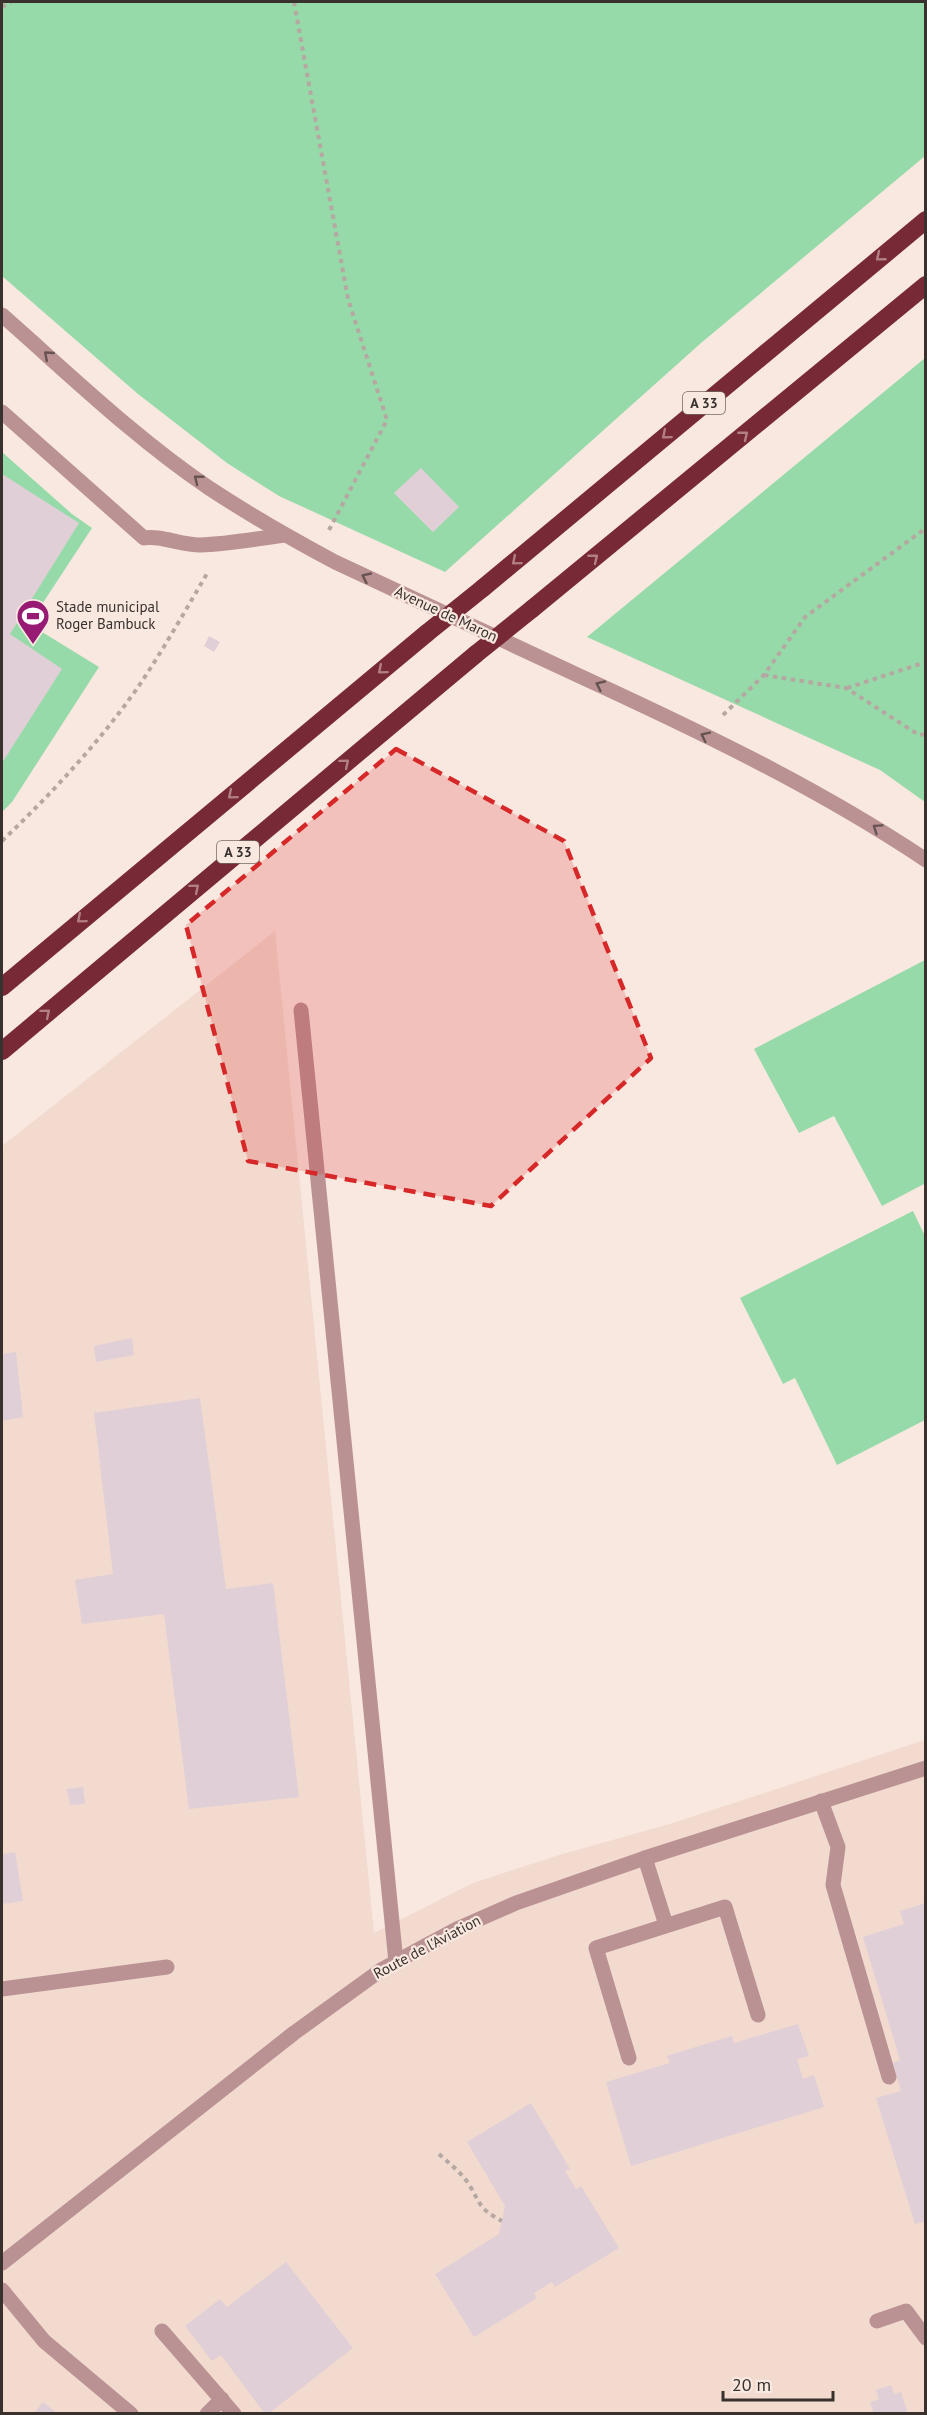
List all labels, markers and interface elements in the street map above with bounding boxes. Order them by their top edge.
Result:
one-way arrow [876,250,887,261]
one-way arrow [44,351,54,362]
road number: A 33 [683,392,725,414]
one-way arrow [662,428,673,439]
one-way arrow [737,431,748,442]
one-way arrow [194,475,205,486]
one-way arrow [512,553,523,564]
one-way arrow [587,555,598,566]
one-way arrow [362,572,373,584]
street label: Avenue de Maron [392,581,501,646]
place label: Stade municipal Roger Bambuck [56,597,160,633]
sports icon: Stade municipal Roger Bambuck [15,598,51,645]
one-way arrow [378,663,389,674]
one-way arrow [596,681,607,693]
one-way arrow [700,731,711,743]
one-way arrow [338,759,349,770]
one-way arrow [227,787,238,798]
one-way arrow [873,823,883,835]
road number: A 33 [217,841,259,863]
one-way arrow [188,884,199,895]
one-way arrow [77,912,88,923]
one-way arrow [39,1010,50,1021]
street label: Route de l'Aviation [370,1910,484,1983]
scale bar [723,2364,832,2402]
text: 20 m [732,2373,771,2396]

